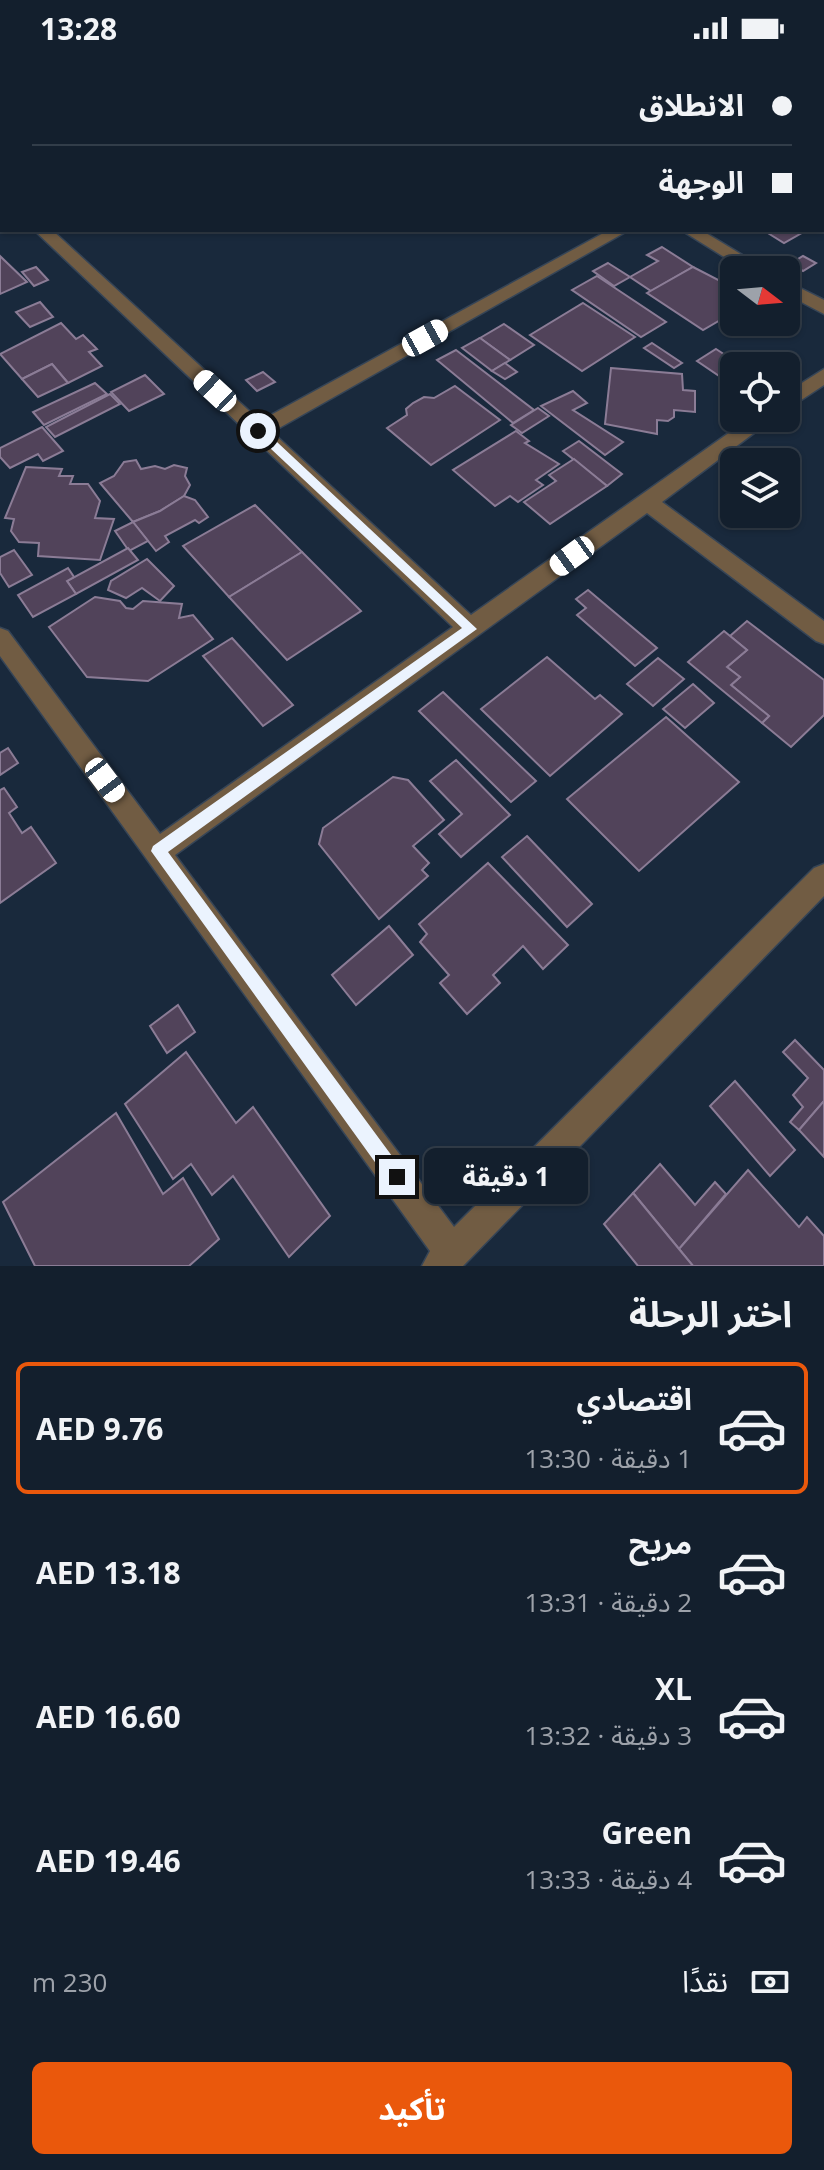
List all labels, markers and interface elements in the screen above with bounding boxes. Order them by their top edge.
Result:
text: 13:28 [40,8,117,49]
text: الانطلاق [639,84,744,125]
text: الوجهة [659,161,744,202]
north arrow [720,256,800,336]
map controls [720,256,800,528]
car [398,316,452,360]
button: locate [720,352,800,432]
car [189,366,241,416]
route start [240,413,276,449]
button: layers [720,448,800,528]
car [546,532,598,580]
car [81,754,129,806]
callout: 1 دقيقة [425,1149,589,1205]
text: 1 دقيقة [462,1158,550,1194]
route end [379,1159,415,1195]
text: اختر الرحلة [629,1289,792,1338]
text: اقتصادي [577,1378,692,1419]
icon: car [716,1392,788,1464]
text: AED 9.76 [36,1408,164,1449]
text: 1 دقيقة · 13:30 [525,1440,692,1476]
text: مريح [629,1522,692,1563]
icon: car [716,1536,788,1608]
text: AED 13.18 [36,1552,181,1593]
text: 2 دقيقة · 13:31 [525,1584,692,1620]
text: XL [655,1668,692,1709]
icon: car [716,1680,788,1752]
text: AED 16.60 [36,1696,181,1737]
text: 3 دقيقة · 13:32 [525,1717,692,1753]
text: Green [601,1812,692,1853]
icon: car [716,1824,788,1896]
text: AED 19.46 [36,1840,181,1881]
text: 4 دقيقة · 13:33 [525,1861,692,1897]
text: نقدًا [682,1960,728,2001]
icon: cash [748,1960,792,2004]
text: 230 m [32,1964,107,2000]
button: تأكيد [32,2062,792,2154]

